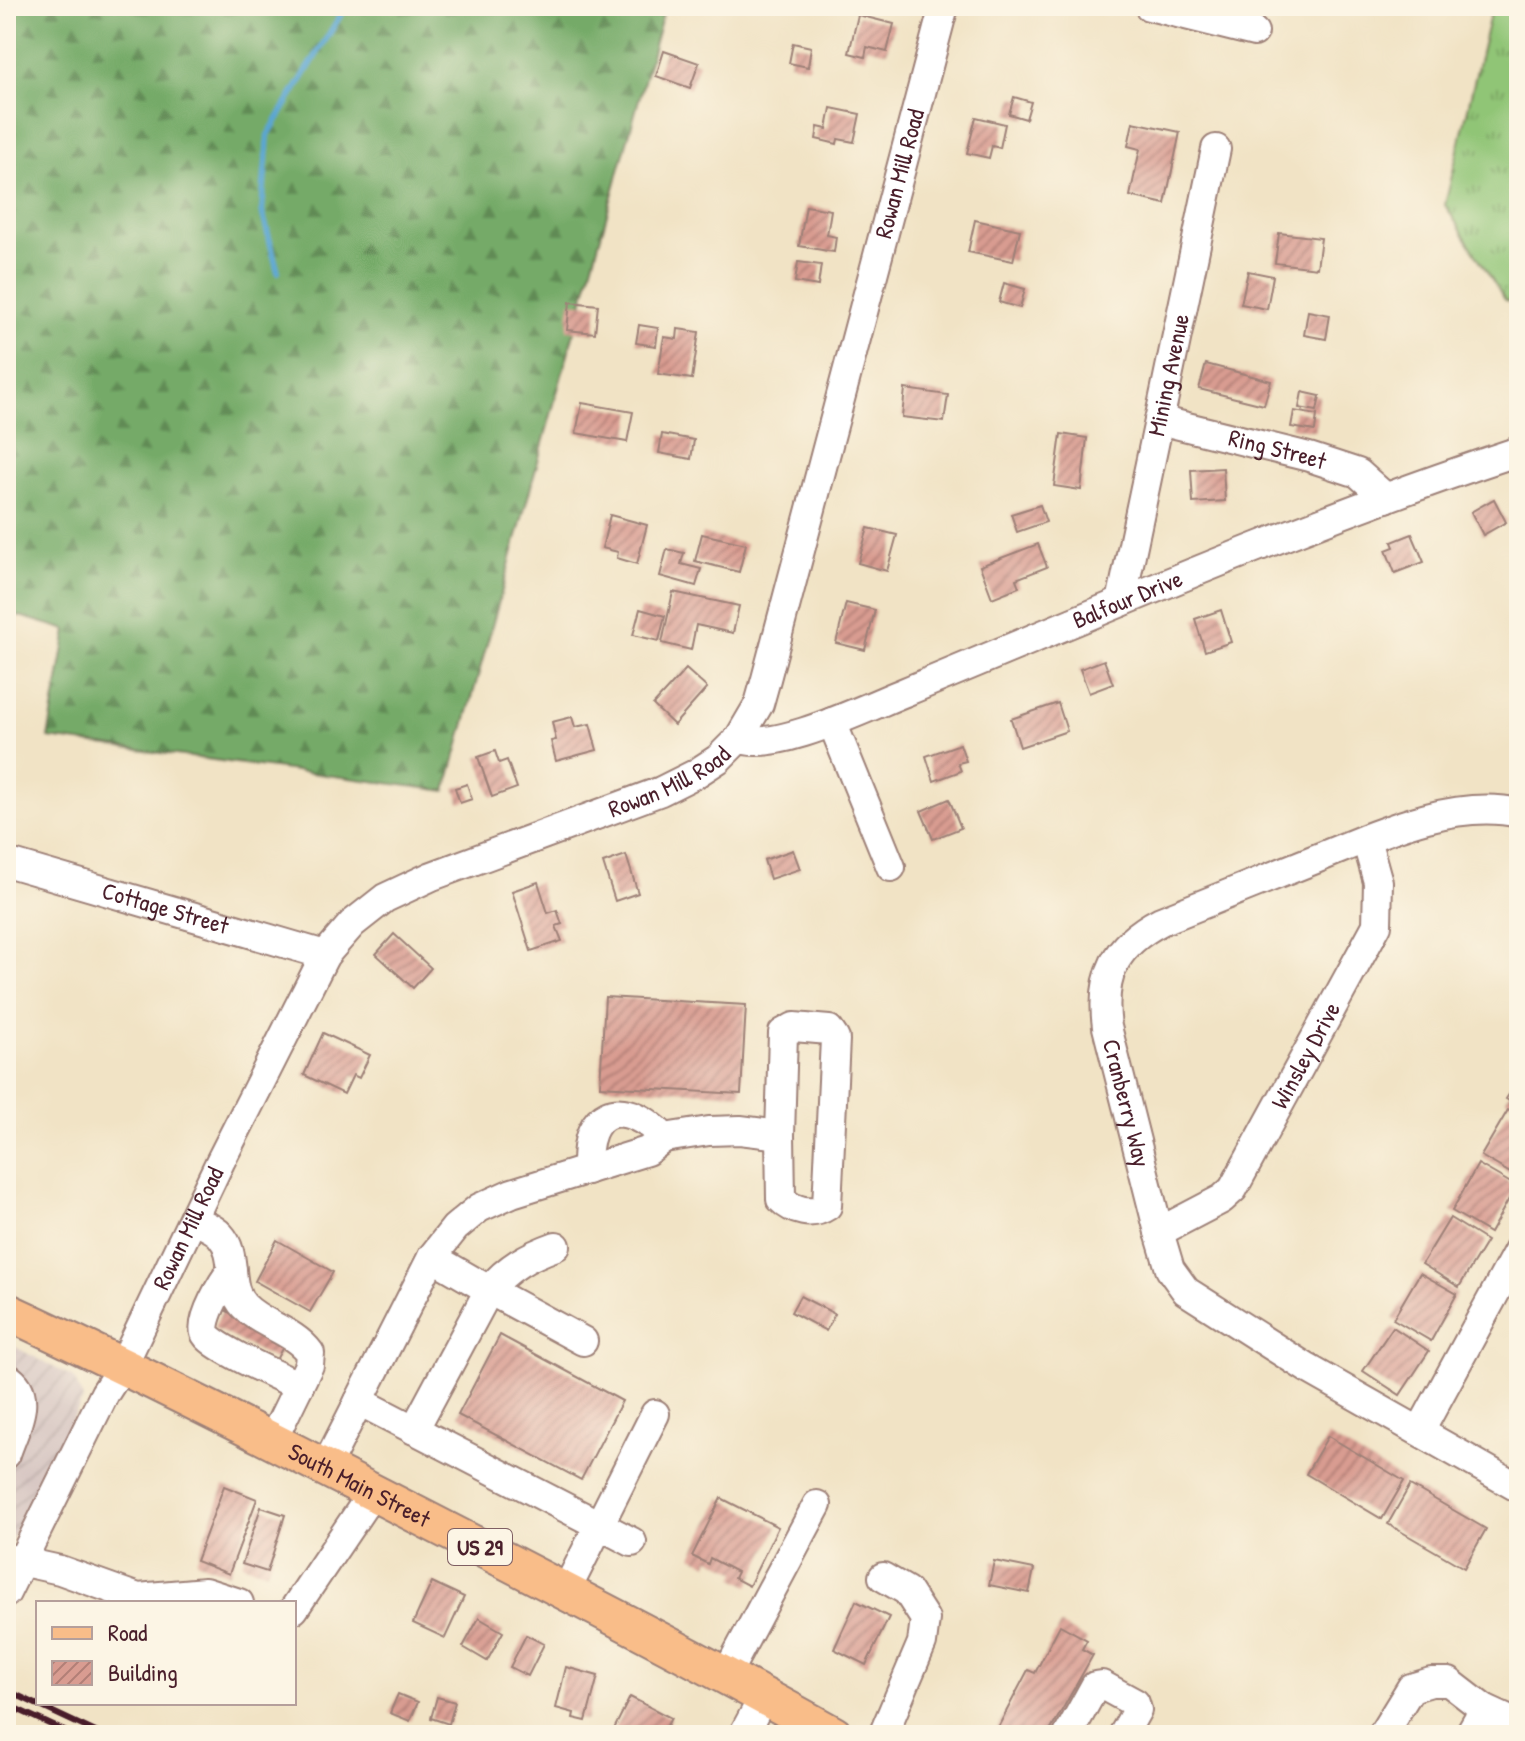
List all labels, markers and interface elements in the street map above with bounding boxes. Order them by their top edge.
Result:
street label: Rowan Mill Road [866,105,931,242]
street label: Mining Avenue [1139,310,1196,439]
street label: Ring Street [1226,421,1331,477]
street label: Balfour Drive [1067,562,1187,636]
street label: Rowan Mill Road [603,739,737,824]
street label: Cottage Street [99,874,233,941]
street label: Winsley Drive [1263,996,1347,1114]
street label: Cranberry Way [1096,1036,1159,1170]
street label: Rowan Mill Road [144,1161,230,1294]
street label: South Main Street [283,1435,437,1535]
road number: US 29 [448,1529,512,1565]
legend [36,1601,296,1705]
text: Road [108,1616,147,1648]
text: Building [108,1656,178,1688]

